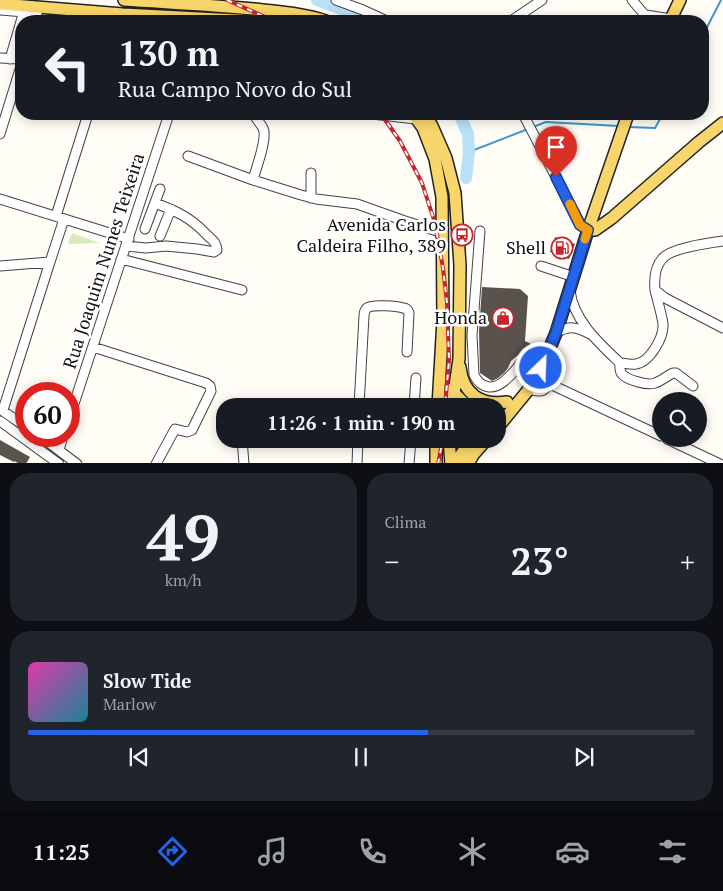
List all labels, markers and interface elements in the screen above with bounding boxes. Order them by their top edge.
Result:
text: 130 m [118,30,219,76]
icon: left [35,35,100,100]
text: Rua Campo Novo do Sul [118,74,352,103]
pin [535,126,577,177]
icon: arrive [542,133,570,161]
street label: Rua Joaquim Nunes Teixeira [57,150,149,372]
place label: Avenida Carlos Caldeira Filho, 389 [296,212,446,257]
bus stop icon: Avenida Carlos Caldeira Filho, 389 [450,223,474,247]
place label: Shell [506,235,546,259]
fuel station icon: Shell [550,236,574,260]
place label: Honda [434,305,487,329]
shop icon: Honda [491,306,515,330]
position arrow [514,341,566,393]
speed limit sign: 60 [15,382,80,447]
map controls [652,392,707,447]
button: search [652,392,707,447]
text: 11:26 · 1 min · 190 m [267,410,455,435]
text: 49 [147,493,220,580]
text: Clima [385,511,426,533]
text: 23° [510,536,569,586]
text: − [385,543,399,580]
text: + [680,543,695,580]
text: km/h [165,569,202,591]
text: Slow Tide [103,668,192,693]
text: Marlow [103,693,156,715]
icon: previous [125,743,153,771]
icon: pause [347,743,375,771]
icon: next [570,743,598,771]
icon: directions [155,834,190,869]
icon: music [255,834,290,869]
icon: phone [355,834,390,869]
icon: climate [455,834,490,869]
icon: car [555,834,590,869]
icon: filters [655,834,690,869]
text: 11:25 [33,837,90,866]

